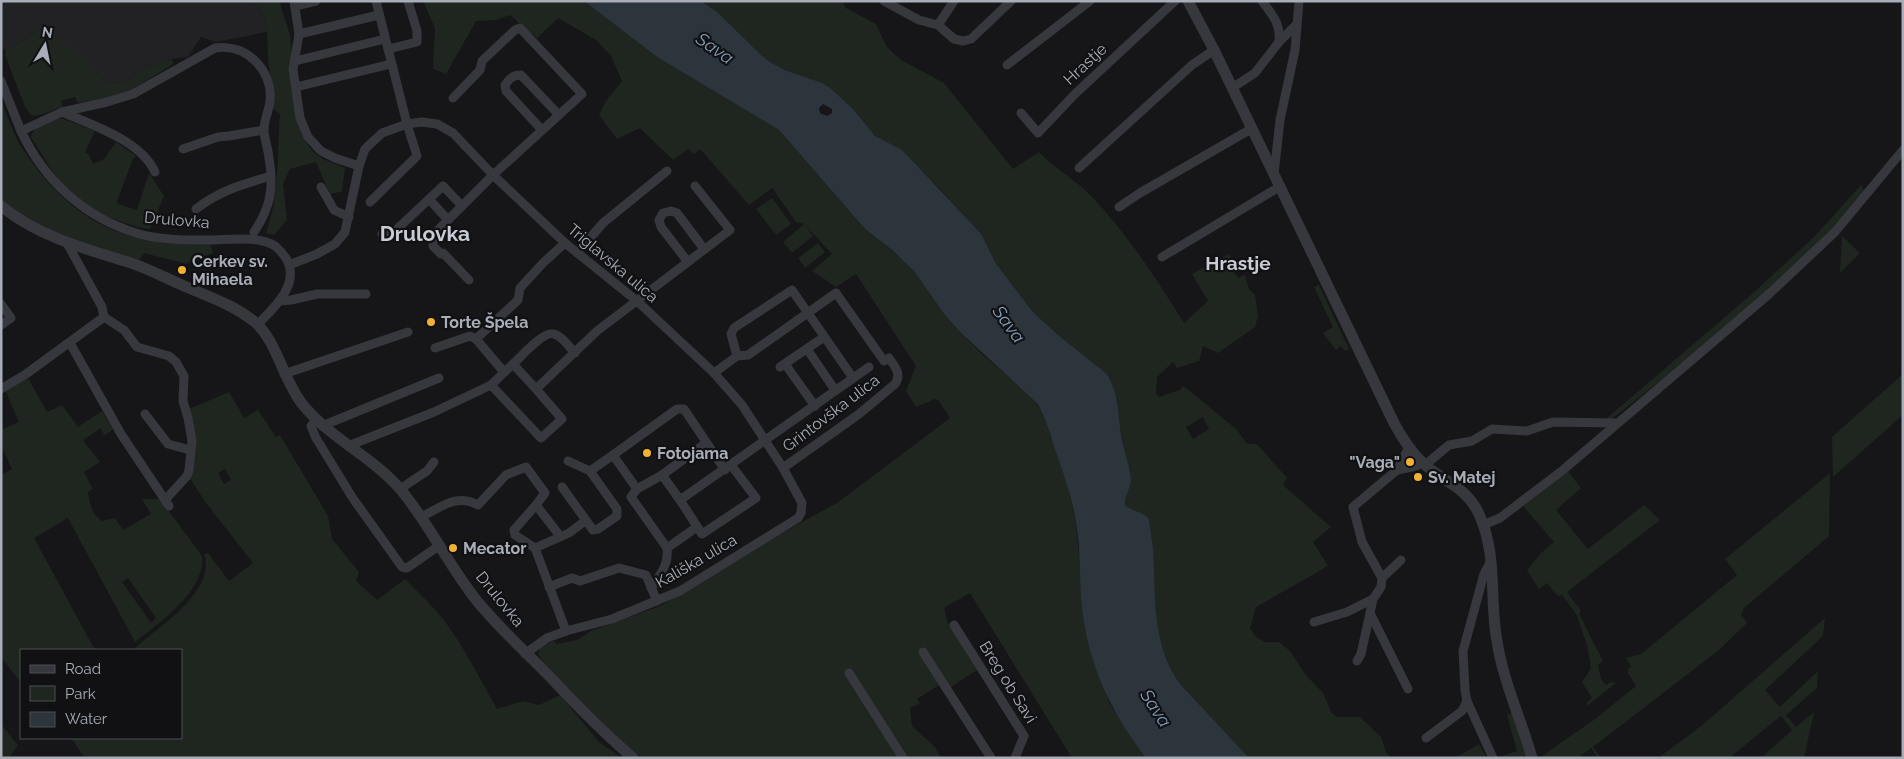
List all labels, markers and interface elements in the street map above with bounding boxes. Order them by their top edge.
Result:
north arrow [20,20,70,70]
text: N [41,23,54,41]
water label: Sava [691,27,738,68]
street label: Hrastje [1059,39,1111,89]
street label: Drulovka [143,208,211,232]
street label: Triglavska ulica [564,220,662,306]
district label: Drulovka [380,221,470,246]
place label: Cerkev sv. Mihaela [192,252,268,289]
district label: Hrastje [1205,252,1271,274]
marker: Cerkev sv. Mihaela [176,264,188,276]
water label: Sava [988,301,1030,347]
place label: Torte Špela [441,312,528,332]
marker: Torte Špela [425,316,437,328]
street label: Grintovška ulica [779,370,883,456]
place label: Fotojama [657,444,728,463]
marker: Fotojama [641,447,653,459]
place label: "Vaga" [1349,453,1400,472]
marker: "Vaga" [1404,456,1416,468]
place label: Sv. Matej [1428,468,1495,487]
marker: Sv. Matej [1412,471,1424,483]
street label: Kališka ulica [652,530,740,592]
place label: Mecator [463,539,526,558]
marker: Mecator [447,542,459,554]
street label: Drulovka [472,567,528,631]
street label: Breg ob Savi [975,638,1041,726]
legend [20,649,182,739]
text: Road [65,660,101,678]
water label: Sava [1136,684,1176,731]
text: Park [65,685,96,703]
text: Water [65,710,108,728]

